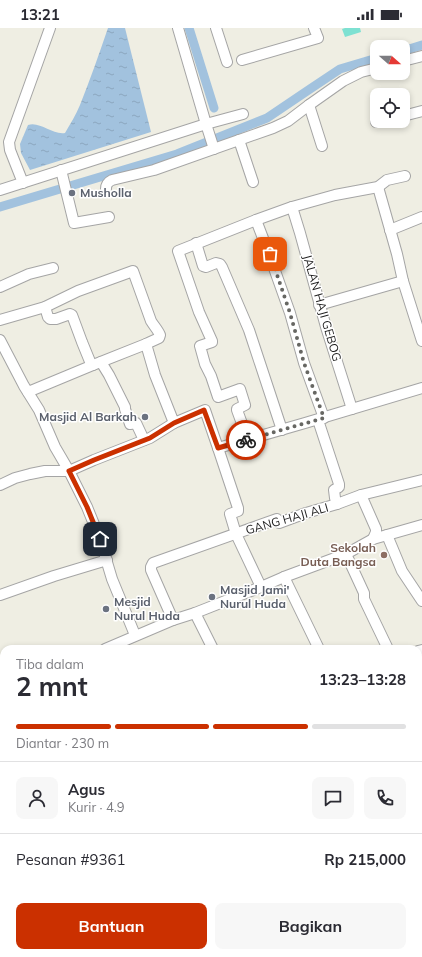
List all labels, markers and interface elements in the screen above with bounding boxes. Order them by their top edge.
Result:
text: 13:21 [20,5,60,24]
north arrow [370,40,410,80]
map controls [370,40,410,128]
button: locate [370,88,410,128]
place label: Musholla [80,185,132,200]
marker: Musholla [67,188,77,198]
pin [253,237,287,271]
icon: bag [259,243,281,265]
street label: JALAN HAJI GEBOG [300,253,345,363]
place label: Masjid Al Barkah [39,409,137,424]
marker: Masjid Al Barkah [140,412,150,422]
courier [226,420,266,460]
icon: bike [235,429,257,451]
street label: GANG HAJI ALI [244,500,330,537]
pin [83,522,117,556]
icon: home [89,528,111,550]
place label: Sekolah Duta Bangsa [301,540,376,569]
marker: Sekolah Duta Bangsa [379,550,389,560]
place label: Masjid Jami' Nurul Huda [220,582,290,611]
marker: Masjid Jami' Nurul Huda [207,592,217,602]
place label: Mesjid Nurul Huda [114,594,180,623]
marker: Mesjid Nurul Huda [101,604,111,614]
text: Tiba dalam [16,656,84,672]
text: 2 mnt [16,670,88,703]
text: 13:23–13:28 [319,670,406,689]
text: Diantar · 230 m [16,735,109,751]
button: person [16,777,58,819]
button: chat [312,777,354,819]
button: phone [364,777,406,819]
text: Agus [68,780,105,799]
text: Kurir · 4.9 [68,799,125,815]
text: Pesanan #9361 [16,850,126,869]
text: Rp 215,000 [324,850,406,869]
button: Bantuan [16,903,207,949]
button: Bagikan [215,903,406,949]

